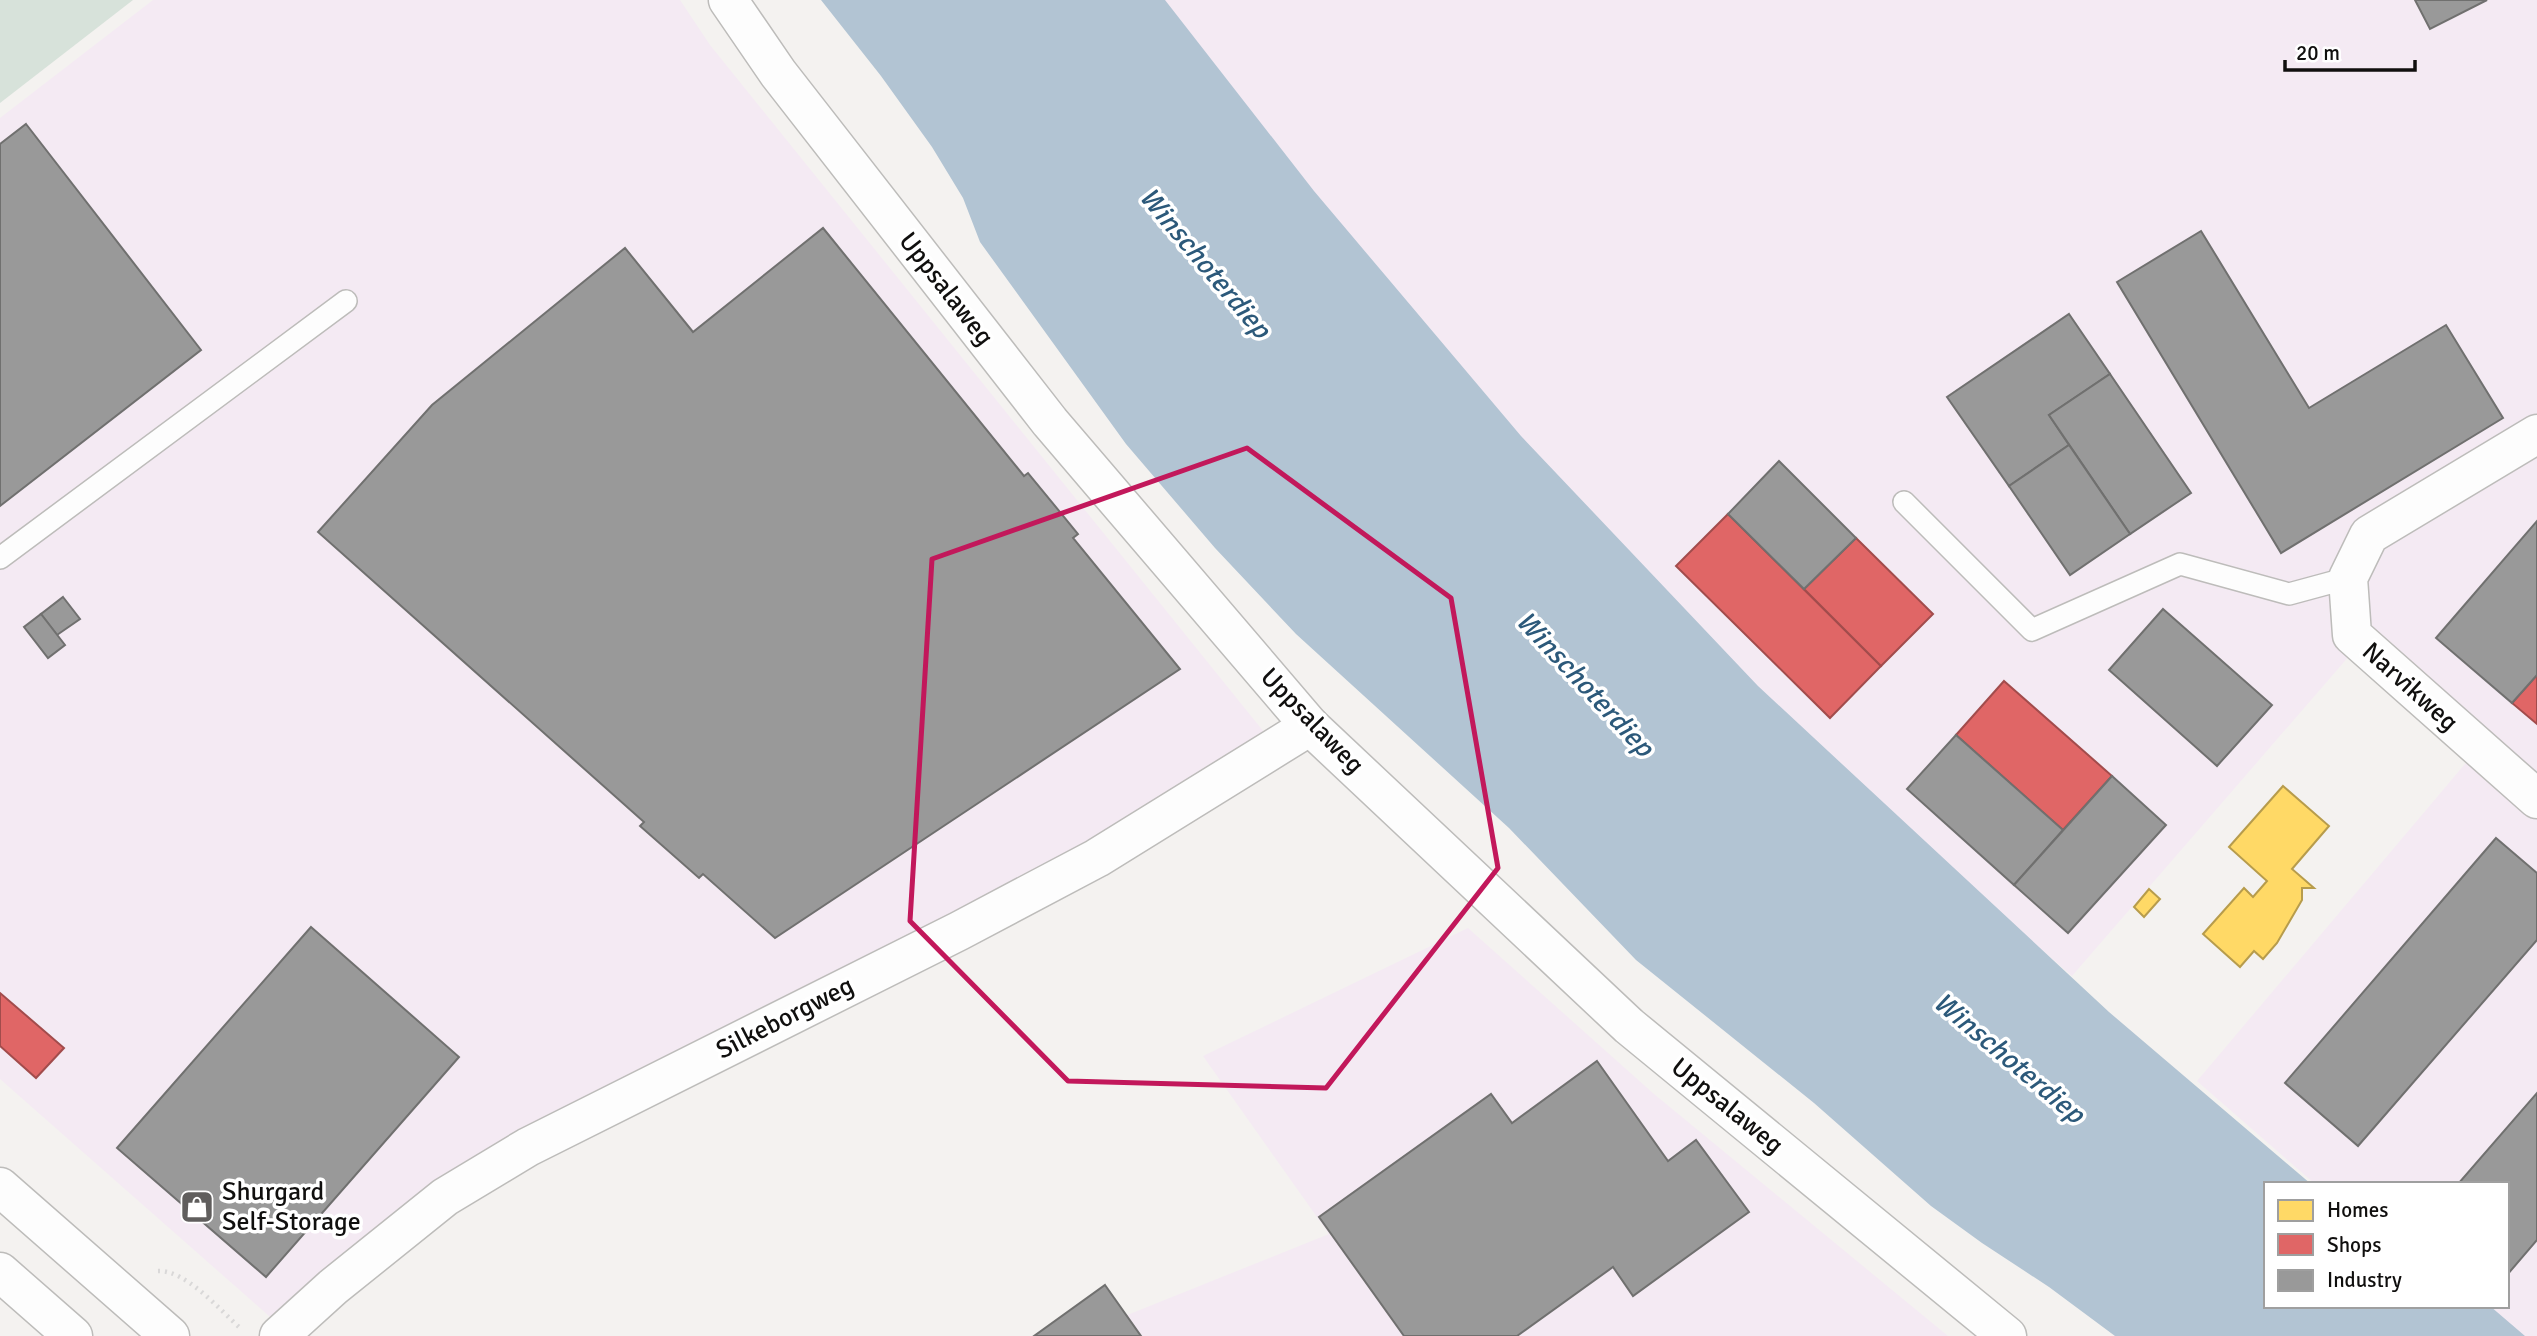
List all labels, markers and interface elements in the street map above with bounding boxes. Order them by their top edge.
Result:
scale bar [2285,28,2414,72]
text: 20 m [2296,40,2340,66]
water label: Winschoterdiep [1132,181,1279,346]
street label: Uppsalaweg [892,226,1000,352]
water label: Winschoterdiep [1509,604,1662,765]
street label: Narvikweg [2355,636,2465,738]
street label: Uppsalaweg [1254,661,1370,781]
street label: Silkeborgweg [711,970,859,1066]
water label: Winschoterdiep [1927,985,2092,1132]
street label: Uppsalaweg [1664,1051,1790,1161]
place label: Shurgard Self-Storage [222,1176,361,1238]
legend [2264,1182,2509,1308]
shop icon: Shurgard Self-Storage [178,1188,216,1226]
text: Homes [2327,1197,2389,1223]
text: Shops [2327,1232,2381,1258]
text: Industry [2327,1267,2402,1293]

